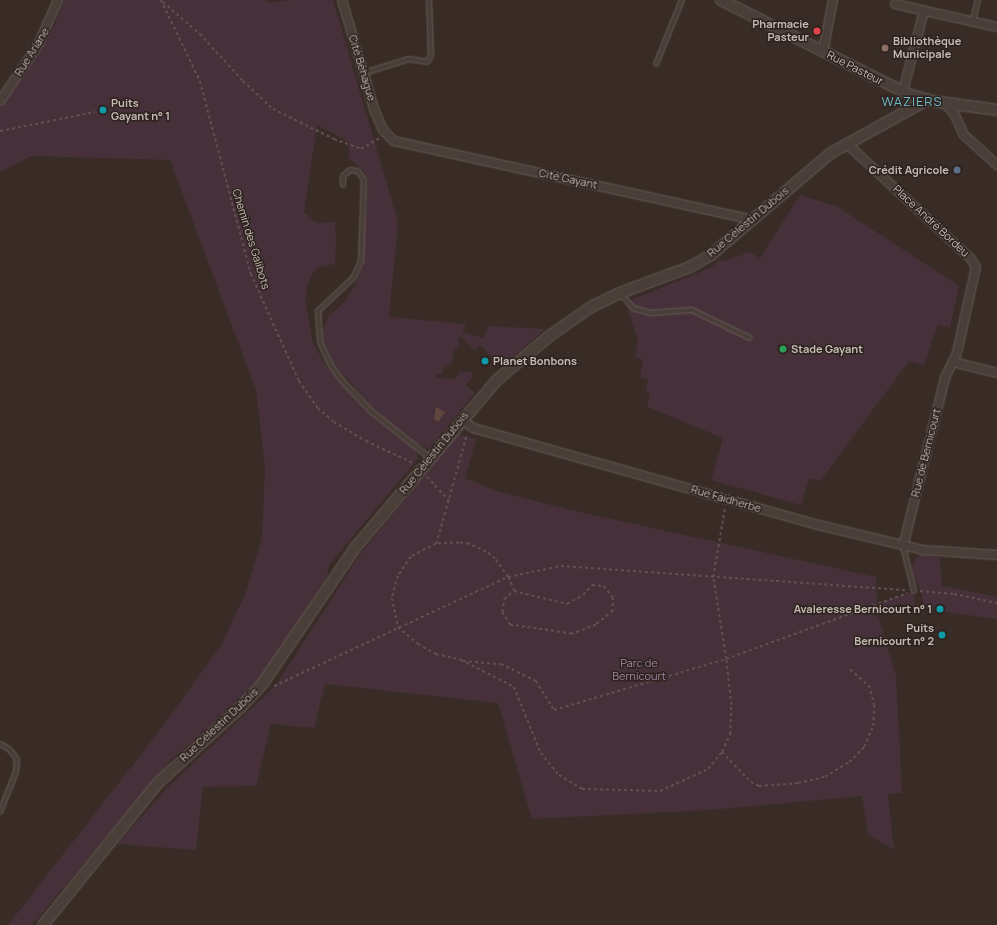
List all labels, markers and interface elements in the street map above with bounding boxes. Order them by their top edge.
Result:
place label: Pharmacie Pasteur [752,18,809,44]
street label: Rue Ariane [12,25,52,79]
marker: Pharmacie Pasteur [812,26,822,36]
street label: Cité Béhague [346,33,378,103]
place label: Bibliothèque Municipale [893,35,961,61]
marker: Bibliothèque Municipale [880,43,890,53]
street label: Rue Pasteur [825,48,885,88]
district label: WAZIERS [881,93,943,109]
place label: Puits Gayant n° 1 [111,97,170,123]
marker: Puits Gayant n° 1 [98,105,108,115]
place label: Crédit Agricole [869,163,949,177]
marker: Crédit Agricole [952,165,962,175]
street label: Cité Gayant [537,166,599,192]
street label: Place André Bordeu [890,182,972,260]
street label: Rue Célestin Dubois [705,184,791,260]
street label: Chemin des Galibots [229,187,273,291]
place label: Stade Gayant [791,342,863,356]
marker: Stade Gayant [778,344,788,354]
place label: Planet Bonbons [493,354,577,368]
marker: Planet Bonbons [480,356,490,366]
street label: Rue de Bernicourt [909,407,943,499]
street label: Rue Célestin Dubois [397,409,471,497]
street label: Rue Faidherbe [689,483,763,515]
place label: Avaleresse Bernicourt n° 1 [794,602,932,616]
marker: Avaleresse Bernicourt n° 1 [935,604,945,614]
place label: Puits Bernicourt n° 2 [854,622,934,648]
marker: Puits Bernicourt n° 2 [937,630,947,640]
park label: Parc de Bernicourt [612,657,666,683]
street label: Rue Célestin Dubois [177,685,261,765]

